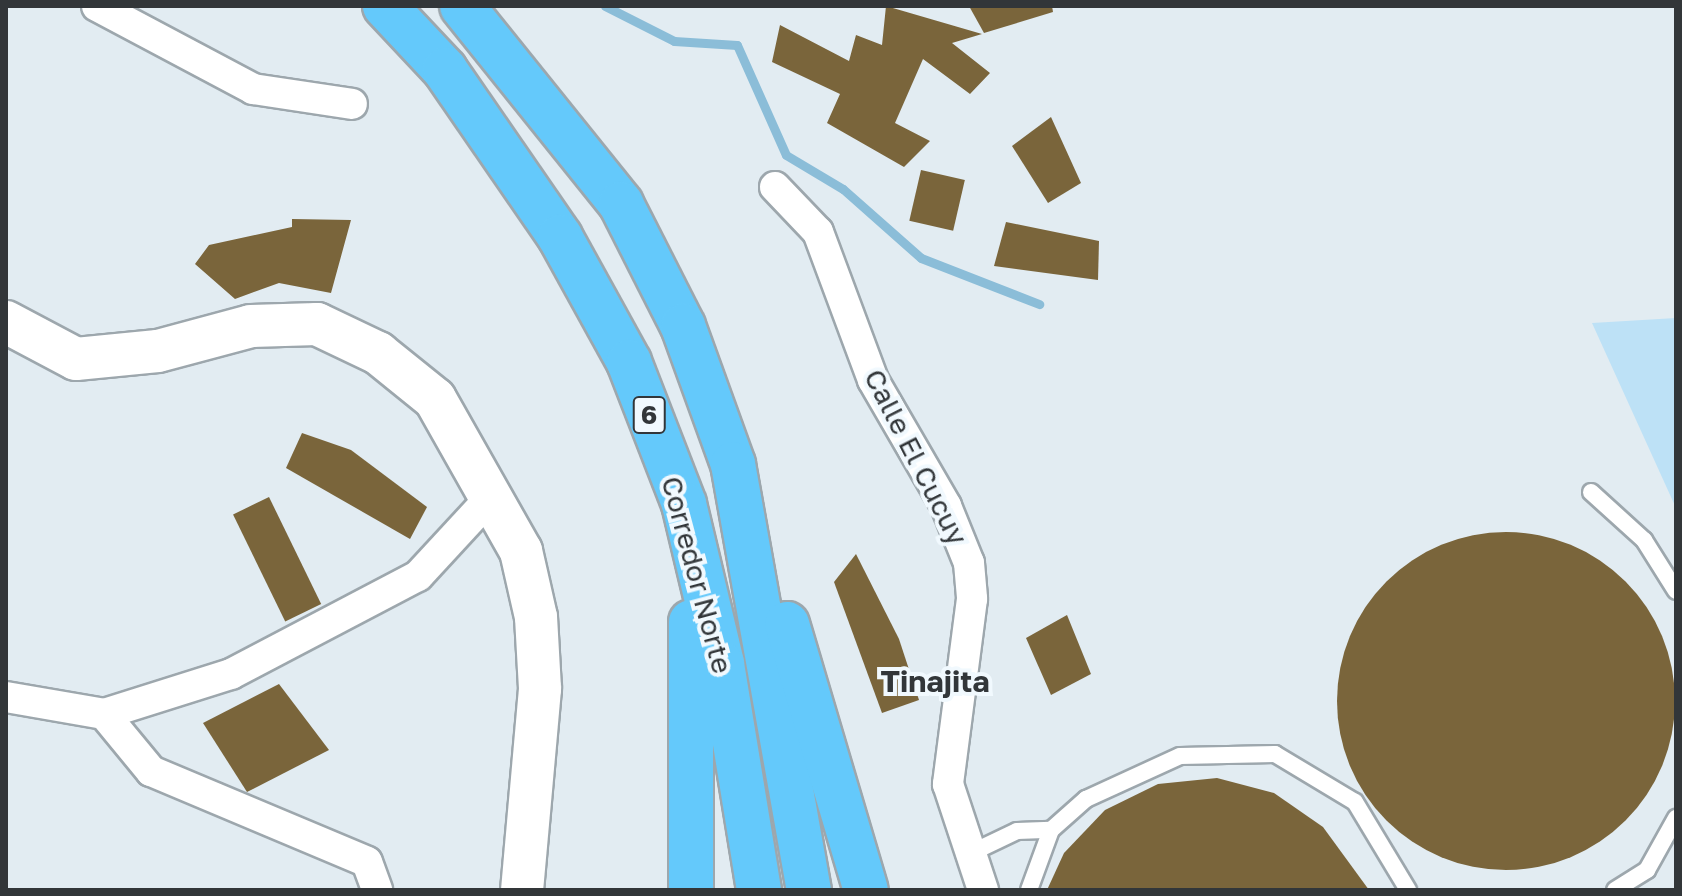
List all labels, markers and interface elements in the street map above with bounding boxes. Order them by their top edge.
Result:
street label: Calle El Cucuy [857,364,975,550]
road number: 6 [631,393,667,437]
street label: Corredor Norte [655,473,739,677]
district label: Tinajita [880,663,990,699]

